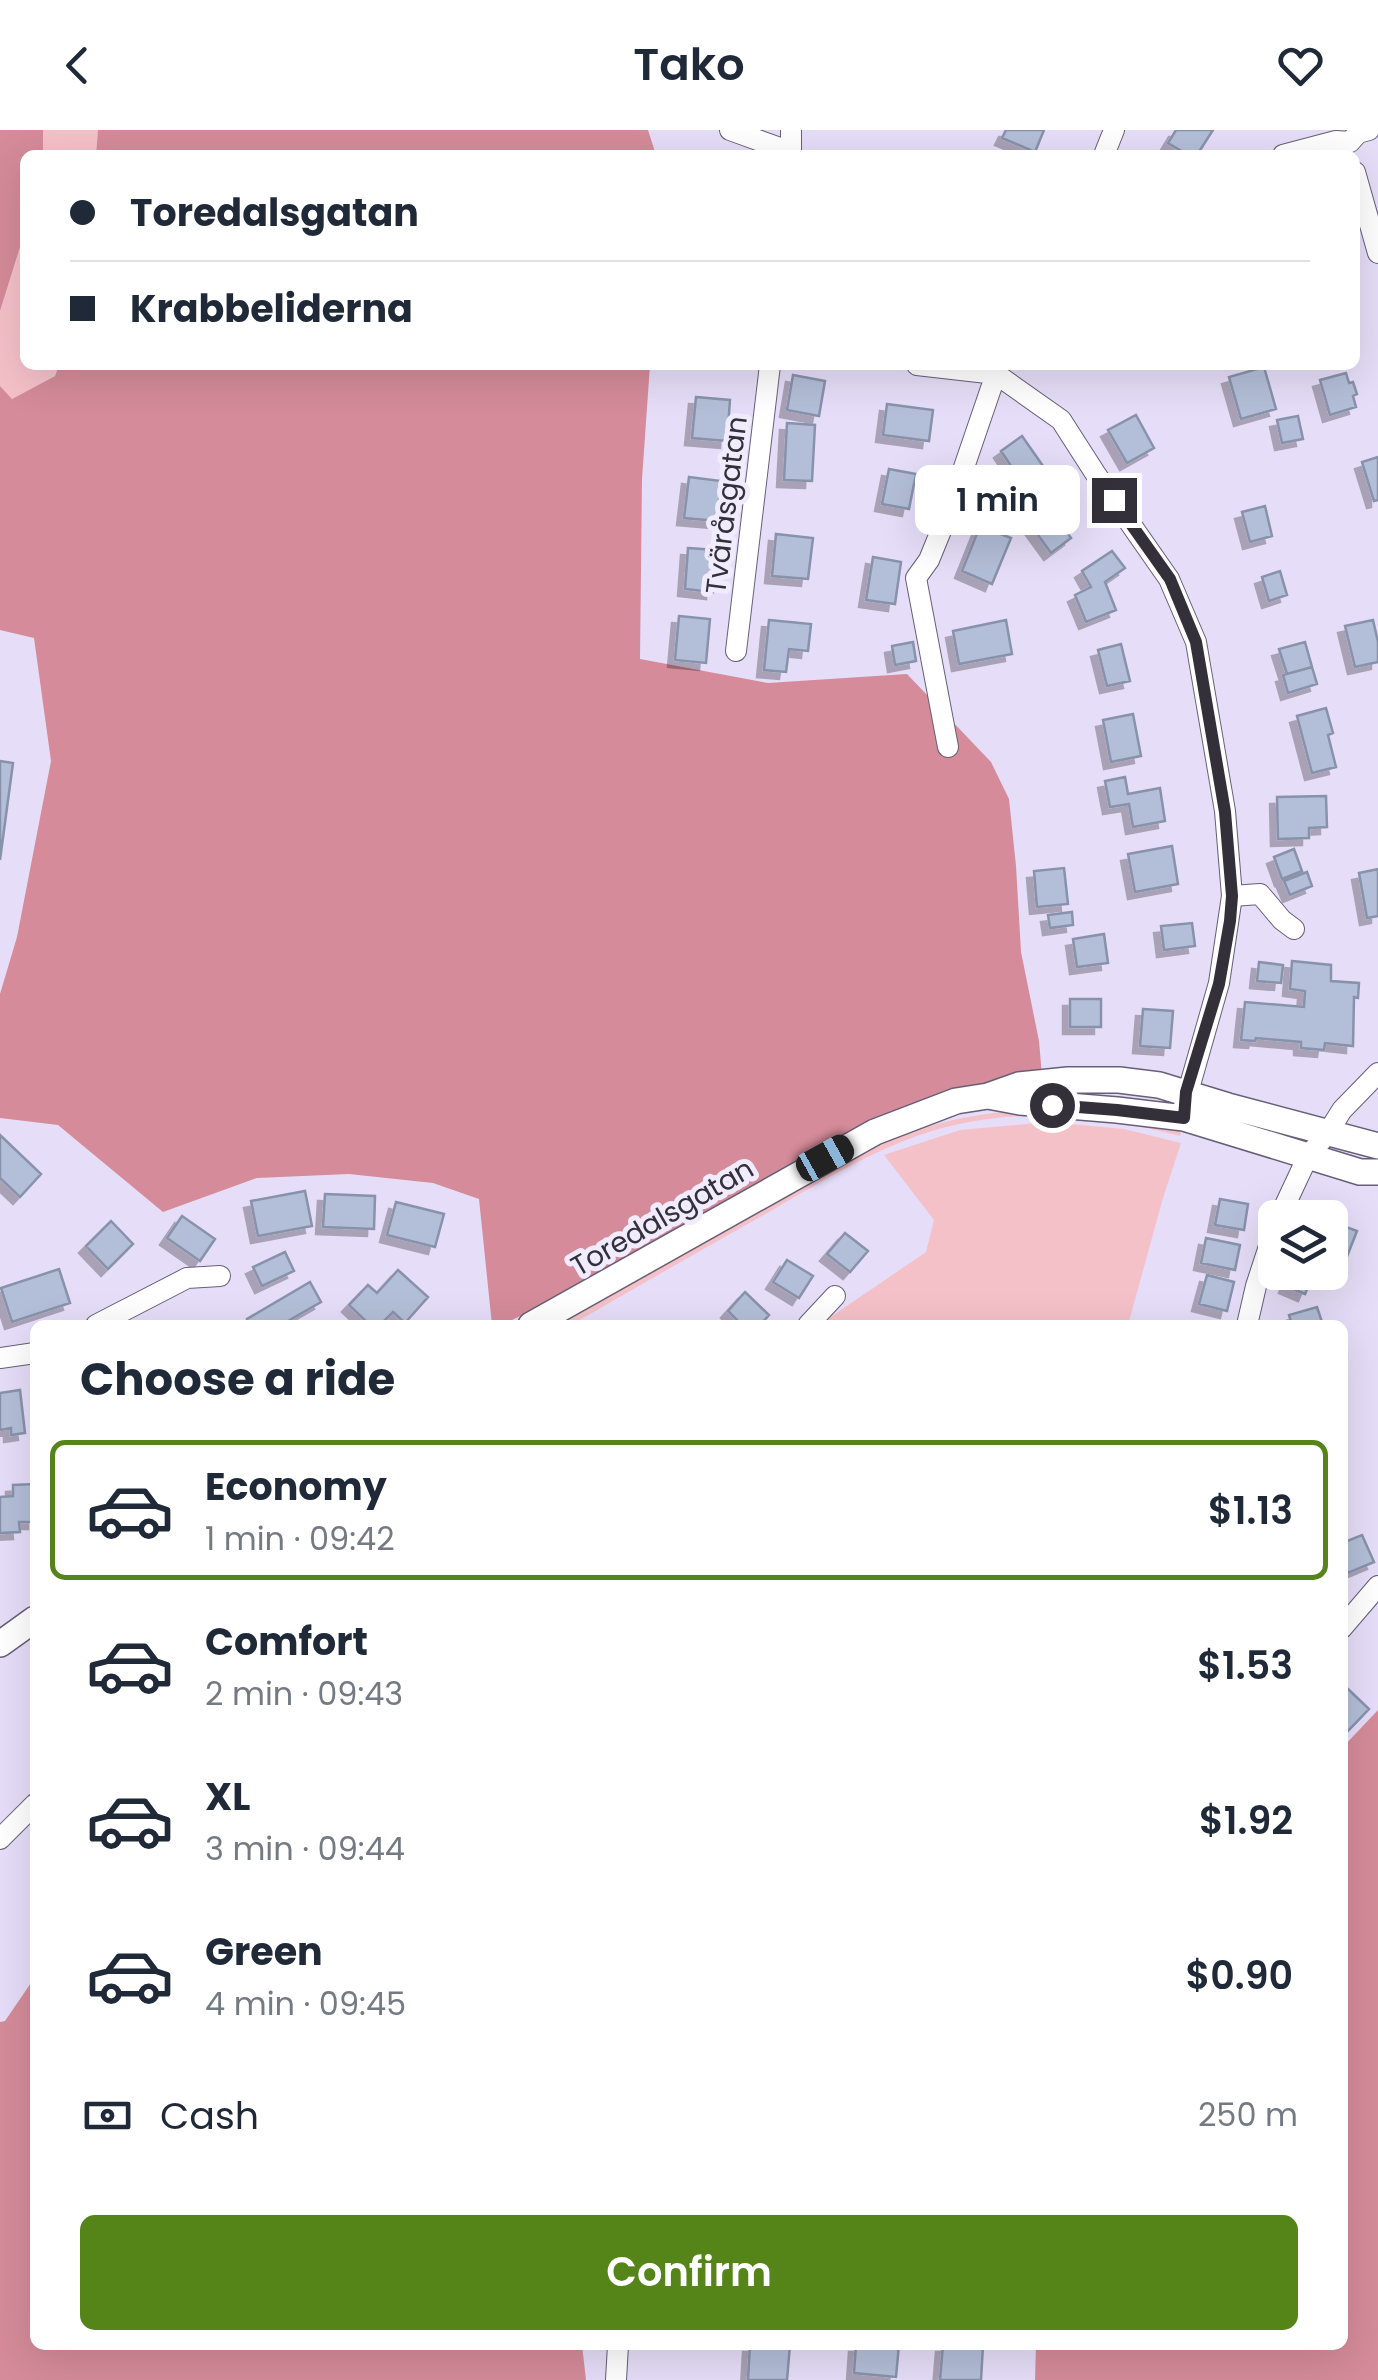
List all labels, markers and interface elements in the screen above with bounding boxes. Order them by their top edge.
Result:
text: Tako [633,33,745,96]
icon: back [50,38,105,93]
icon: heart [1273,38,1328,93]
text: Toredalsgatan [130,186,419,239]
text: Krabbeliderna [130,282,413,335]
street label: Tväråsgatan [696,414,757,596]
callout: 1 min [914,465,1079,535]
text: 1 min [956,477,1039,522]
route end [1092,478,1137,523]
route start [1030,1083,1075,1128]
car [791,1130,859,1186]
street label: Toredalsgatan [564,1149,761,1286]
map controls [1258,1200,1348,1290]
button: layers [1258,1200,1348,1290]
text: Choose a ride [80,1348,395,1411]
text: Economy [205,1460,387,1513]
icon: car [85,1465,175,1555]
text: $1.13 [1208,1484,1293,1537]
text: 1 min · 09:42 [205,1516,395,1561]
text: Comfort [205,1615,368,1668]
icon: car [85,1620,175,1710]
text: $1.53 [1197,1639,1293,1692]
text: 2 min · 09:43 [205,1671,403,1716]
text: XL [205,1770,250,1823]
icon: car [85,1775,175,1865]
text: $1.92 [1199,1794,1293,1847]
text: 3 min · 09:44 [205,1826,405,1871]
text: Green [205,1925,323,1978]
icon: car [85,1930,175,2020]
text: $0.90 [1185,1949,1293,2002]
text: 4 min · 09:45 [205,1981,406,2026]
icon: cash [80,2088,135,2143]
text: Cash [160,2089,259,2142]
text: 250 m [1198,2092,1298,2137]
button: Confirm [80,2215,1298,2330]

